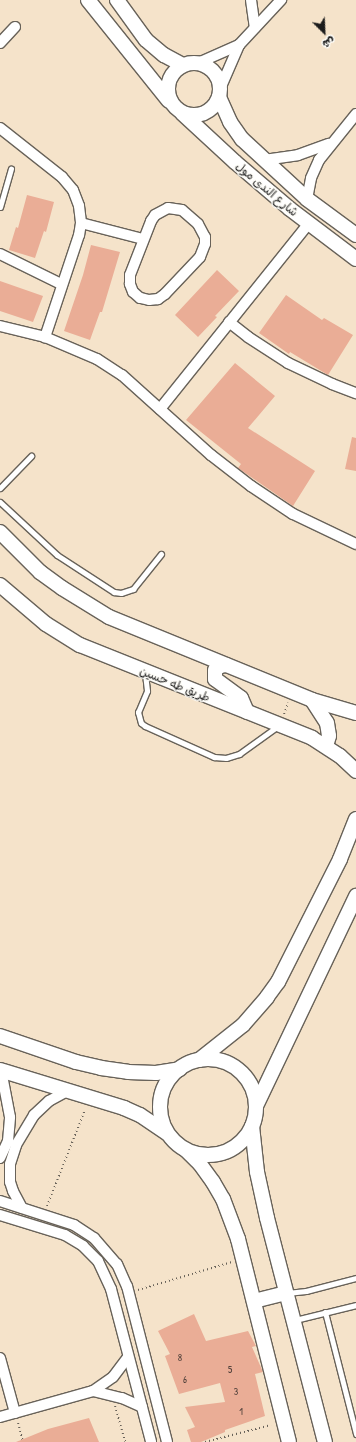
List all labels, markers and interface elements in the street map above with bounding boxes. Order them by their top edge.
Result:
north arrow [304,12,344,52]
text: ش [321,34,337,52]
street label: شارع الندى مول [233,159,301,219]
street label: طريق طه حسين [138,663,212,705]
house number: 8 [178,1352,182,1364]
house number: 5 [228,1364,232,1376]
house number: 6 [183,1374,187,1386]
house number: 3 [234,1386,238,1398]
house number: 1 [239,1406,243,1418]

